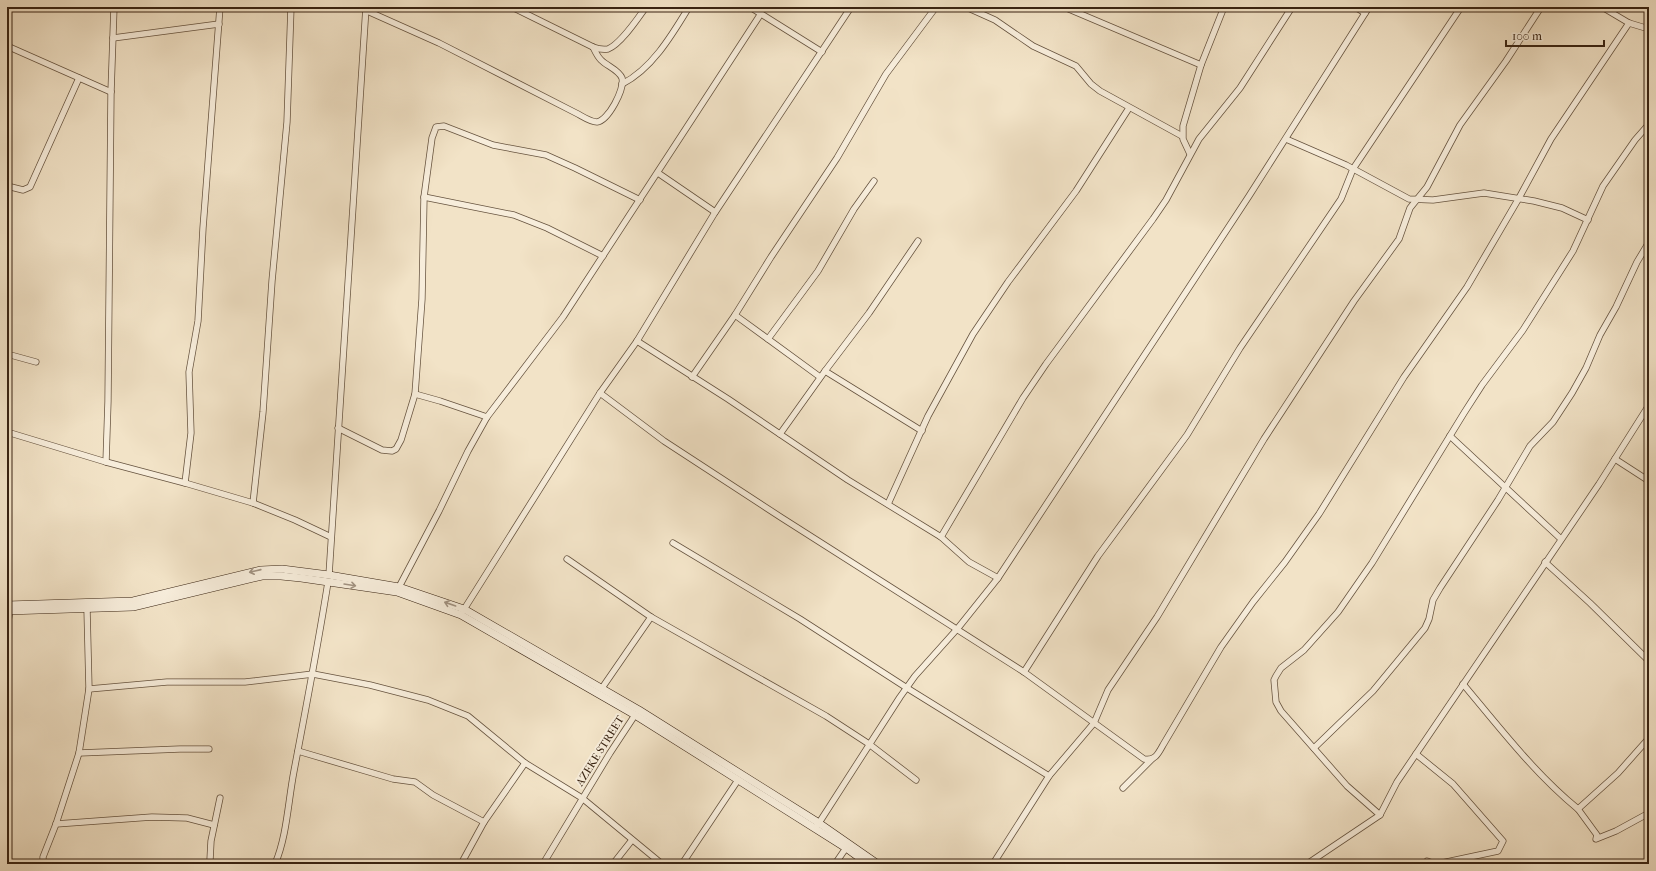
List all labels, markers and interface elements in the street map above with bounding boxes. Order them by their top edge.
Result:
scale bar [1506,22,1604,48]
text: 100 m [1512,29,1542,43]
one-way arrow [248,568,261,576]
one-way arrow [343,581,356,589]
one-way arrow [444,600,457,607]
street label: AZEKE STREET [573,713,627,789]

